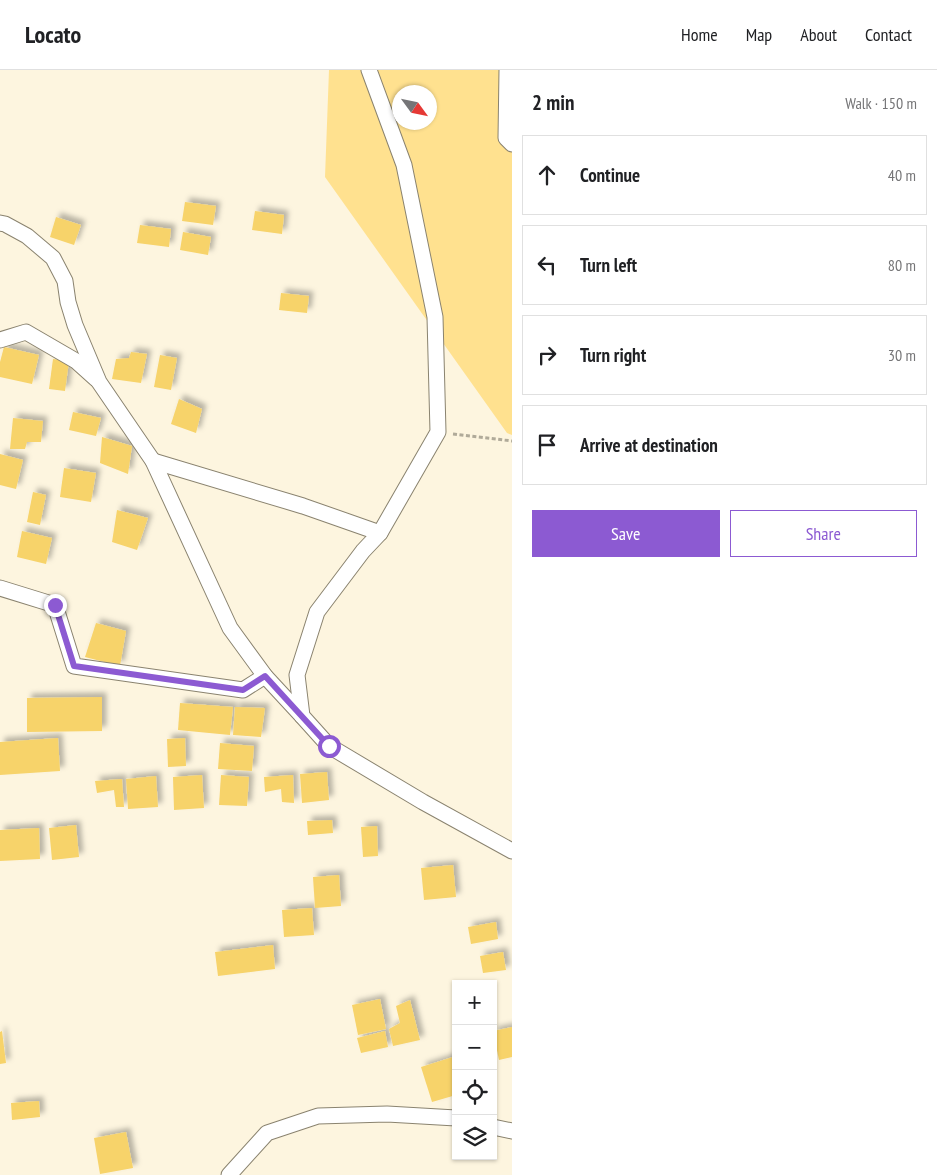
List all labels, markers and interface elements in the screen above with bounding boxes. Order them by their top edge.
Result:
text: Locato [25,19,81,50]
text: Home [681,23,718,46]
text: Map [746,23,772,46]
text: About [800,23,837,46]
text: Contact [865,23,912,46]
north arrow [392,85,437,130]
text: 2 min [532,89,574,116]
text: Walk · 150 m [845,93,917,113]
icon: ahead [533,161,561,189]
text: Continue [580,163,640,187]
text: 40 m [888,165,916,185]
icon: left [533,251,561,279]
text: Turn left [580,253,637,277]
text: 80 m [888,255,916,275]
icon: right [533,341,561,369]
text: Turn right [580,343,646,367]
text: 30 m [888,345,916,365]
icon: arrive [533,431,561,459]
text: Arrive at destination [580,433,718,457]
button: Save [532,510,720,557]
button: Share [730,510,917,557]
route end [44,594,67,617]
route start [318,735,341,758]
map controls [452,980,497,1160]
button: + [452,980,497,1025]
button: − [452,1025,497,1070]
button: locate [452,1070,497,1115]
button: layers [452,1115,497,1160]

